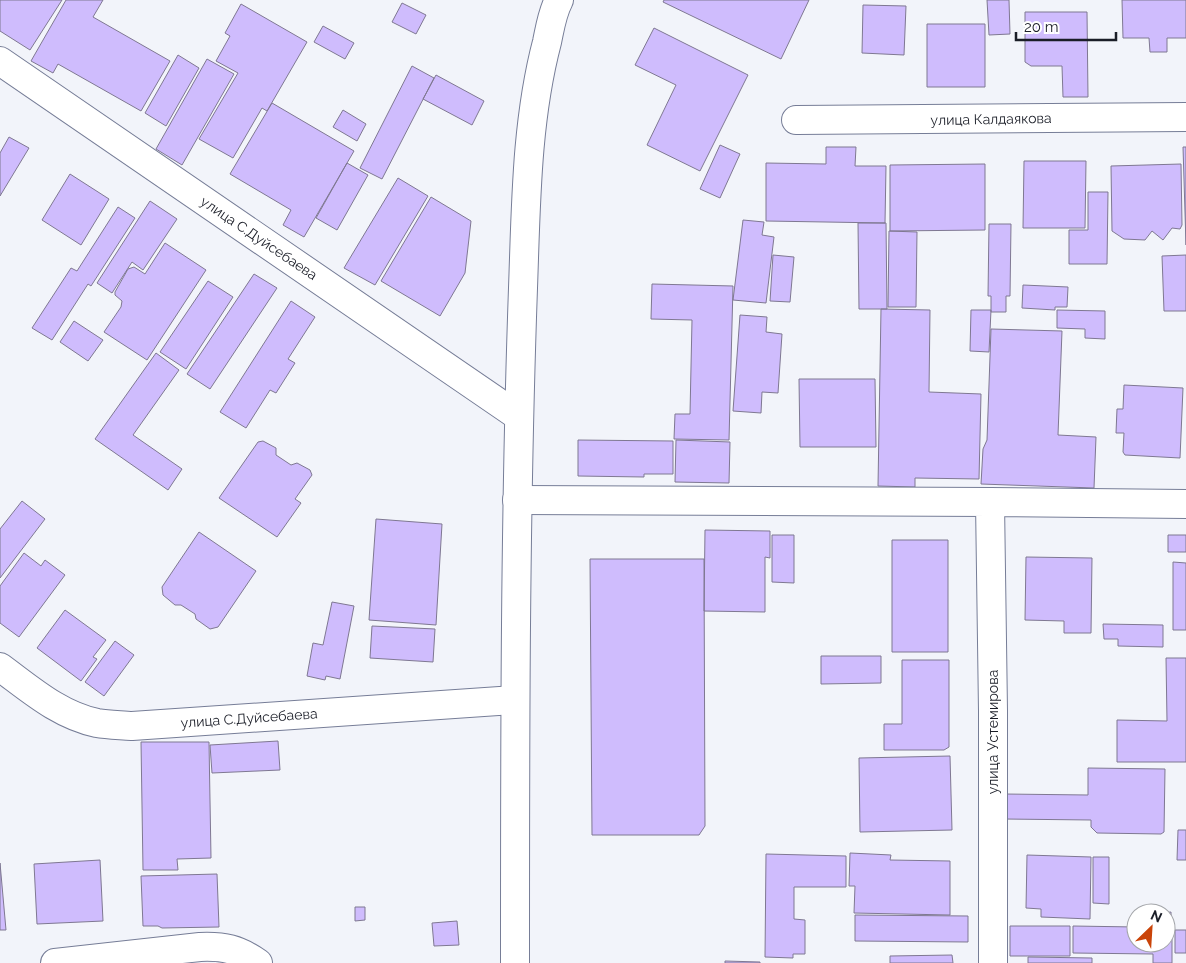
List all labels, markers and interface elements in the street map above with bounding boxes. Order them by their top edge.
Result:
scale bar [1016,10,1116,42]
text: 20 m [1024,18,1059,36]
street label: улица Калдаякова [930,110,1052,128]
street label: улица С.Дуйсебаева [198,193,320,283]
street label: улица Устемирова [985,670,1001,794]
street label: улица С.Дуйсебаева [180,705,318,731]
north arrow [1126,903,1176,953]
text: N [1148,907,1165,926]

